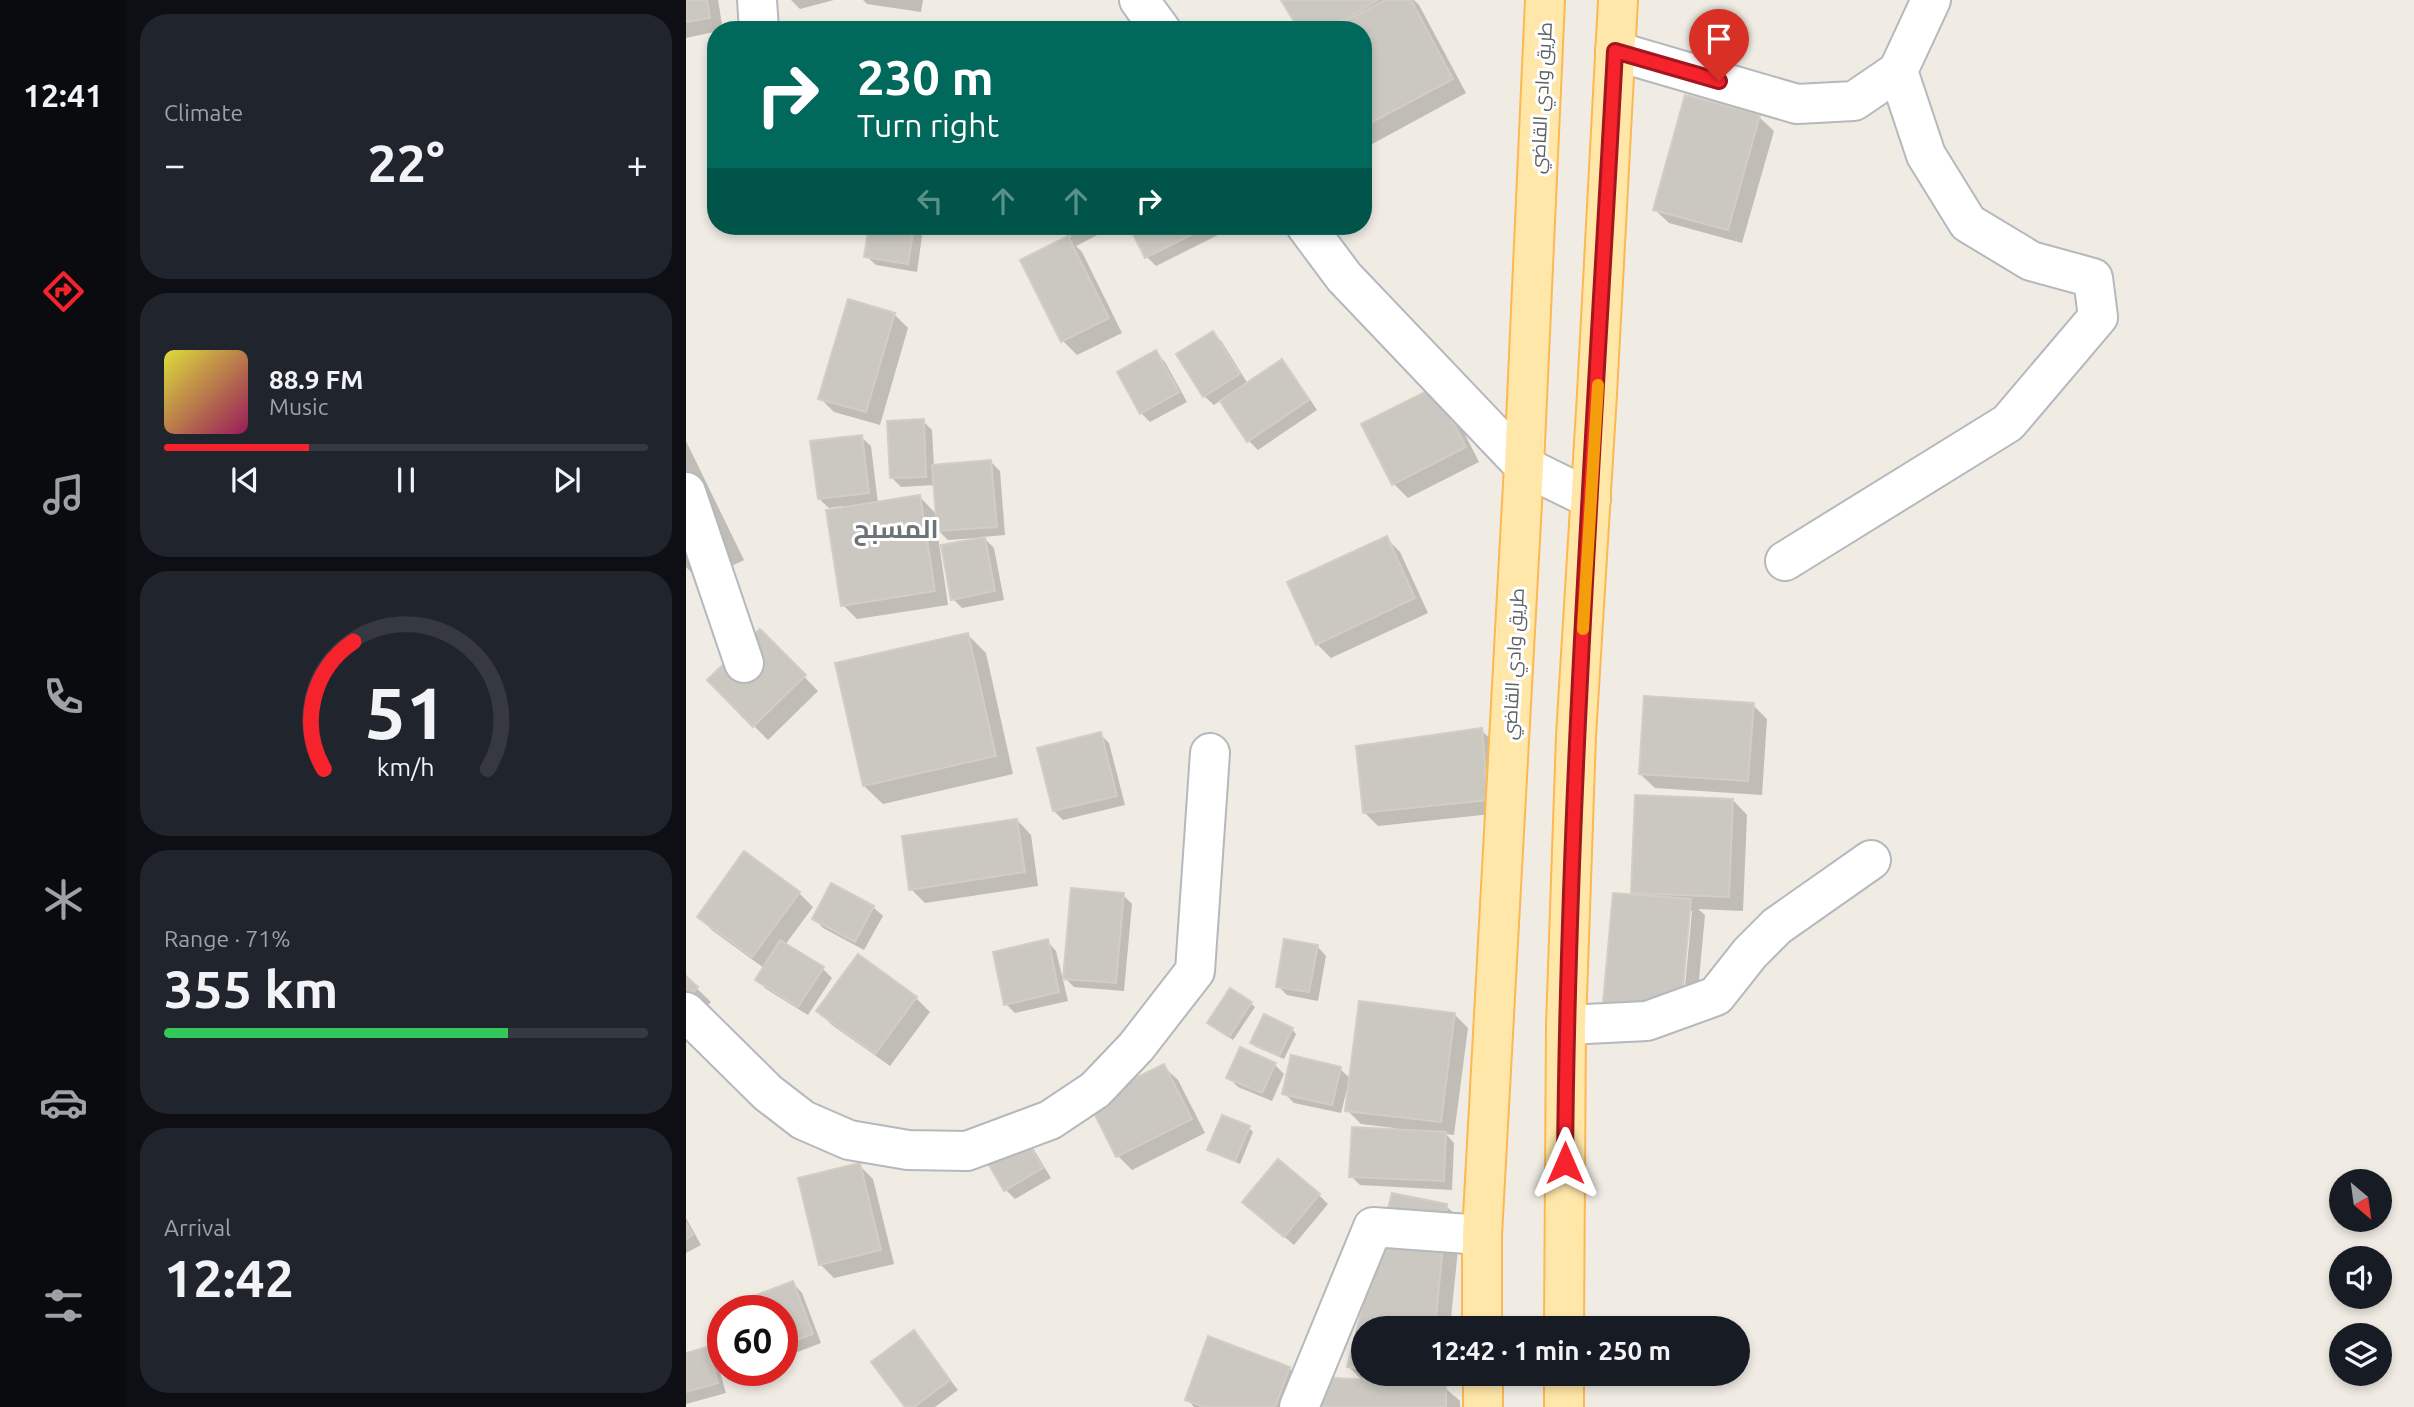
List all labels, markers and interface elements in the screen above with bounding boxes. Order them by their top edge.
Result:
pin [1689,9,1749,81]
icon: arrive [1700,20,1738,58]
street label: طريق وادي القاضي [1526,21,1560,175]
icon: right [742,49,833,140]
text: 230 m [857,49,994,104]
text: 12:41 [23,77,103,113]
text: Climate [164,100,243,125]
text: Turn right [857,107,999,143]
text: 22° [367,134,445,192]
text: − [164,143,185,185]
text: + [627,143,648,185]
icon: left [911,182,949,220]
icon: ahead [984,182,1022,220]
icon: ahead [1057,182,1095,220]
icon: right [1130,182,1168,220]
icon: directions [39,267,88,316]
text: 88.9 FM [269,365,363,394]
text: Music [269,394,328,419]
icon: previous [226,461,264,499]
icon: pause [387,461,425,499]
icon: next [548,461,586,499]
icon: music [39,470,88,519]
district label: المسبح [853,514,939,546]
street label: طريق وادي القاضي [1498,587,1532,741]
icon: phone [39,672,88,721]
text: 51 [365,672,447,754]
text: km/h [377,753,435,781]
icon: climate [39,875,88,924]
text: Range · 71% [164,926,291,951]
text: 355 km [164,960,338,1018]
icon: car [39,1078,88,1127]
position arrow [1528,1126,1602,1200]
north arrow [2329,1169,2392,1232]
map controls [2329,1169,2392,1386]
text: Arrival [164,1215,231,1240]
button: sound [2329,1246,2392,1309]
text: 12:42 [164,1249,294,1307]
icon: filters [39,1281,88,1330]
speed limit sign: 60 [707,1295,798,1386]
button: layers [2329,1323,2392,1386]
text: 12:42 · 1 min · 250 m [1430,1336,1671,1365]

